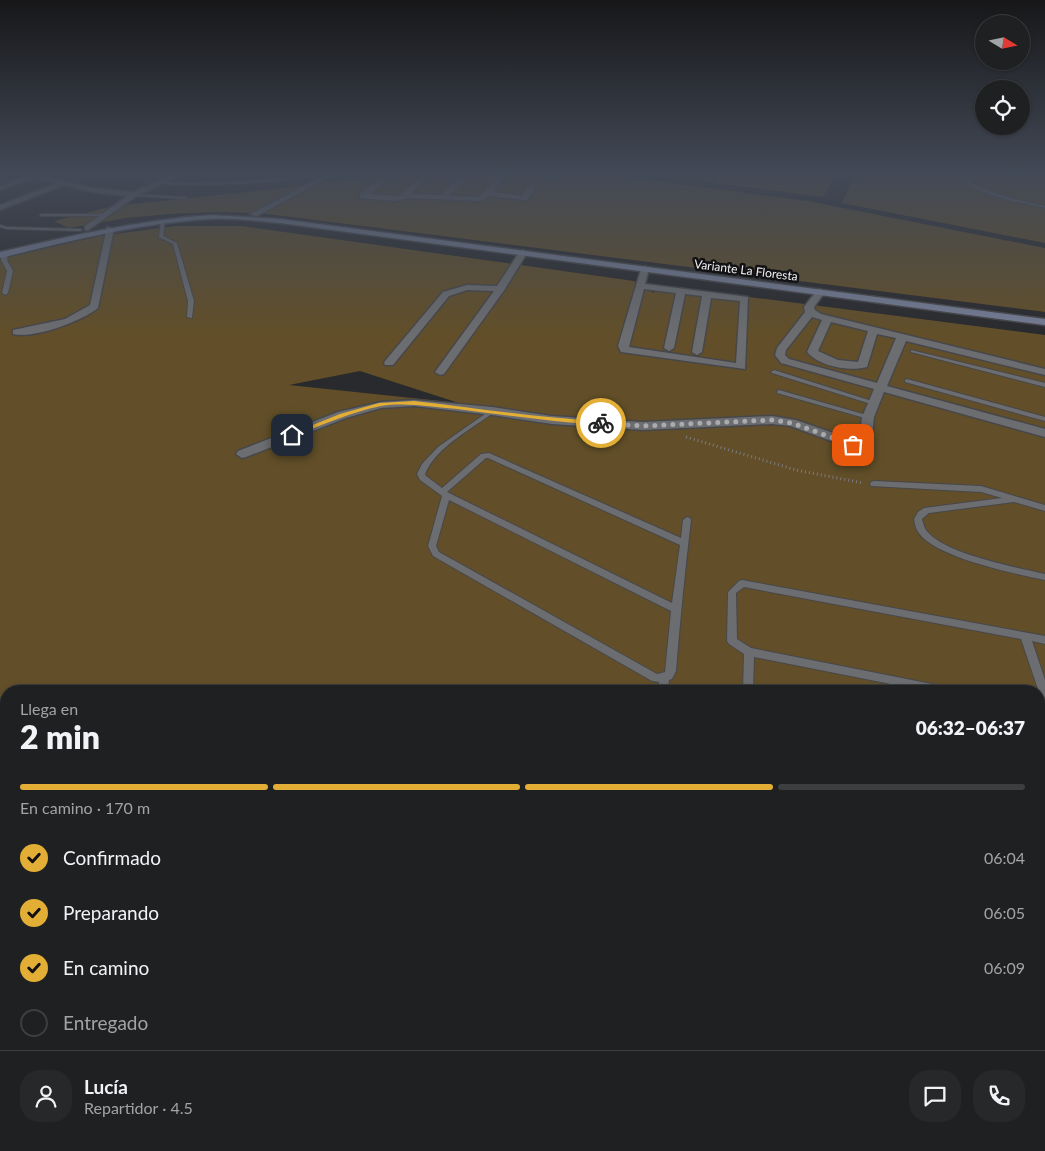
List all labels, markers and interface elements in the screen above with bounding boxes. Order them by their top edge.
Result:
north arrow [975,15,1030,70]
map controls [975,15,1030,135]
button: locate [975,80,1030,135]
street label: Variante La Floresta [693,256,799,284]
courier [576,398,626,448]
icon: bike [587,409,615,437]
pin [271,414,313,456]
icon: home [278,421,306,449]
pin [832,424,874,466]
icon: bag [839,431,867,459]
text: Llega en [20,699,78,718]
text: 06:32–06:37 [916,716,1025,739]
text: 2 min [20,717,100,756]
text: En camino · 170 m [20,798,150,817]
icon: check [20,844,48,872]
text: Confirmado [63,846,161,869]
text: 06:04 [984,848,1025,867]
icon: check [20,899,48,927]
text: Preparando [63,901,159,924]
text: 06:05 [984,903,1025,922]
icon: check [20,954,48,982]
text: En camino [63,956,149,979]
text: 06:09 [984,958,1025,977]
text: Entregado [63,1011,148,1034]
button: person [20,1070,72,1122]
button: chat [909,1070,961,1122]
button: phone [973,1070,1025,1122]
text: Lucía [84,1075,128,1098]
text: Repartidor · 4.5 [84,1098,193,1117]

